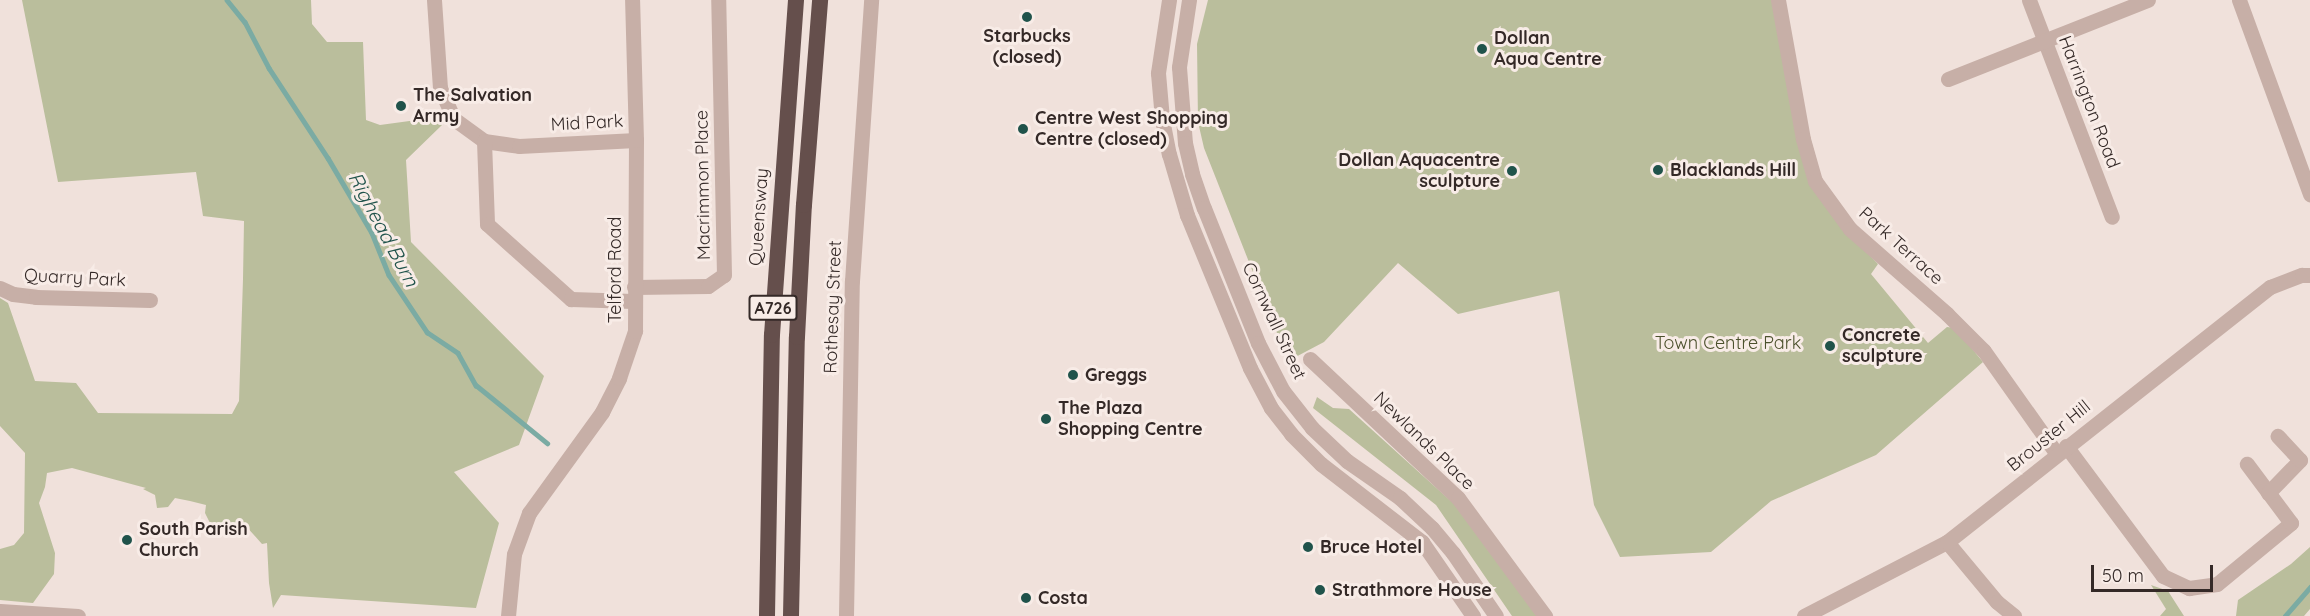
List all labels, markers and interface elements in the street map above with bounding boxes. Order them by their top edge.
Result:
marker: Starbucks (closed) [1020,10,1034,24]
place label: Starbucks (closed) [983,26,1071,68]
place label: Dollan Aqua Centre [1494,28,1602,70]
street label: Harrington Road [2054,33,2124,171]
marker: Dollan Aqua Centre [1475,42,1489,56]
place label: The Salvation Army [413,85,532,128]
marker: The Salvation Army [394,99,408,113]
place label: Centre West Shopping Centre (closed) [1035,108,1228,150]
street label: Mid Park [550,110,624,136]
street label: Macrimmon Place [691,110,715,260]
marker: Centre West Shopping Centre (closed) [1016,122,1030,136]
place label: Dollan Aquacentre sculpture [1338,150,1500,192]
place label: Blacklands Hill [1670,159,1796,181]
marker: Blacklands Hill [1651,163,1665,177]
marker: Dollan Aquacentre sculpture [1505,164,1519,178]
street label: Queensway [745,167,773,267]
water label: Righead Burn [344,168,424,290]
street label: Park Terrace [1854,203,1948,289]
street label: Telford Road [604,217,626,323]
street label: Rothesay Street [820,240,846,374]
street label: Cornwall Street [1237,259,1311,383]
street label: Quarry Park [23,265,127,291]
road number: A726 [748,295,798,321]
place label: Concrete sculpture [1842,325,1923,368]
park label: Town Centre Park [1655,332,1801,354]
marker: Concrete sculpture [1823,339,1837,353]
place label: Greggs [1085,364,1147,386]
marker: Greggs [1066,368,1080,382]
street label: Newlands Place [1369,387,1479,495]
street label: Brouster Hill [2003,396,2095,476]
place label: The Plaza Shopping Centre [1058,398,1203,440]
marker: The Plaza Shopping Centre [1039,412,1053,426]
place label: South Parish Church [139,519,248,562]
marker: South Parish Church [120,533,134,547]
place label: Bruce Hotel [1320,536,1422,558]
marker: Bruce Hotel [1301,540,1315,554]
scale bar [2094,553,2216,591]
text: 50 m [2102,564,2144,587]
place label: Strathmore House [1332,579,1492,601]
marker: Strathmore House [1313,583,1327,597]
place label: Costa [1038,587,1088,609]
marker: Costa [1019,591,1033,605]

